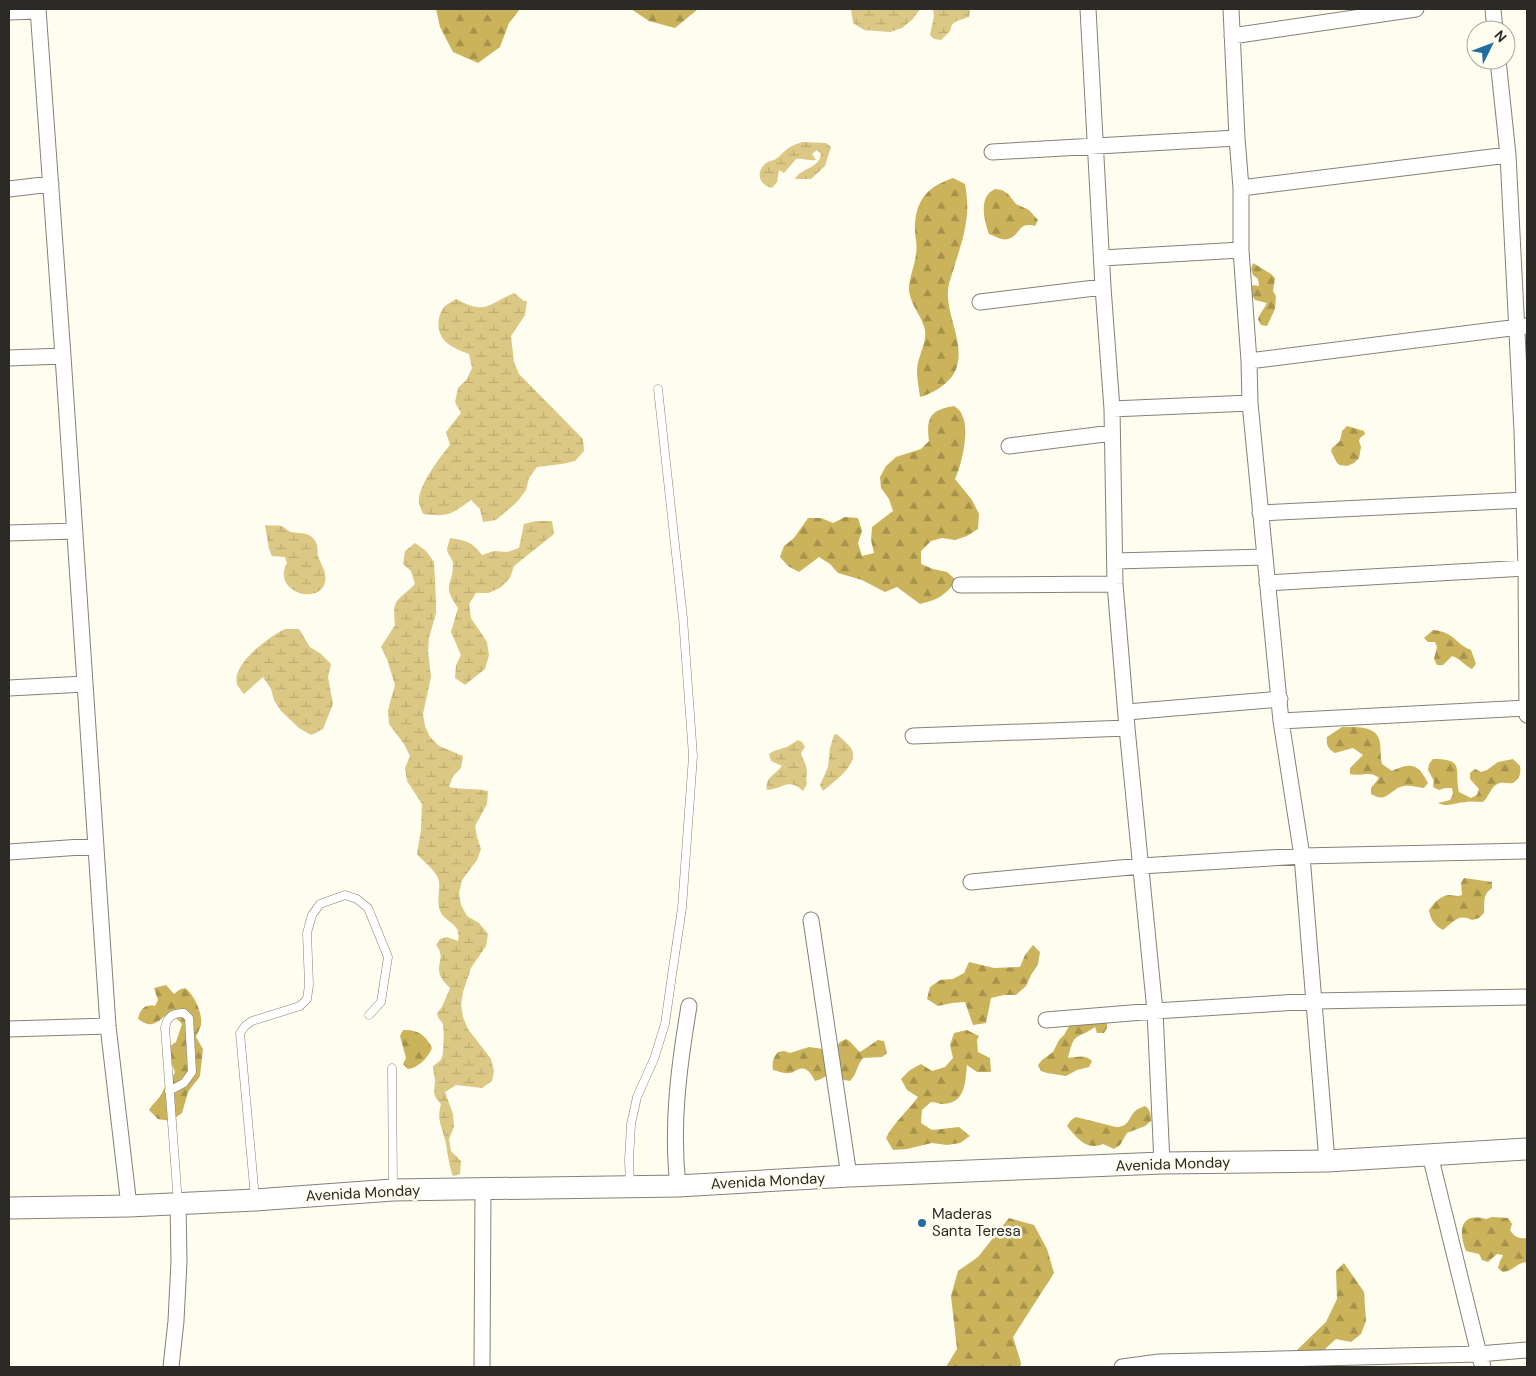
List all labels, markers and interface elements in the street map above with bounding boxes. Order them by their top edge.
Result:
north arrow [1466,20,1516,70]
text: N [1491,26,1511,46]
street label: Avenida Monday [1115,1152,1231,1176]
street label: Avenida Monday [710,1168,827,1194]
street label: Avenida Monday [305,1180,422,1206]
place label: Maderas Santa Teresa [932,1204,1021,1241]
marker: Maderas Santa Teresa [916,1217,928,1229]

